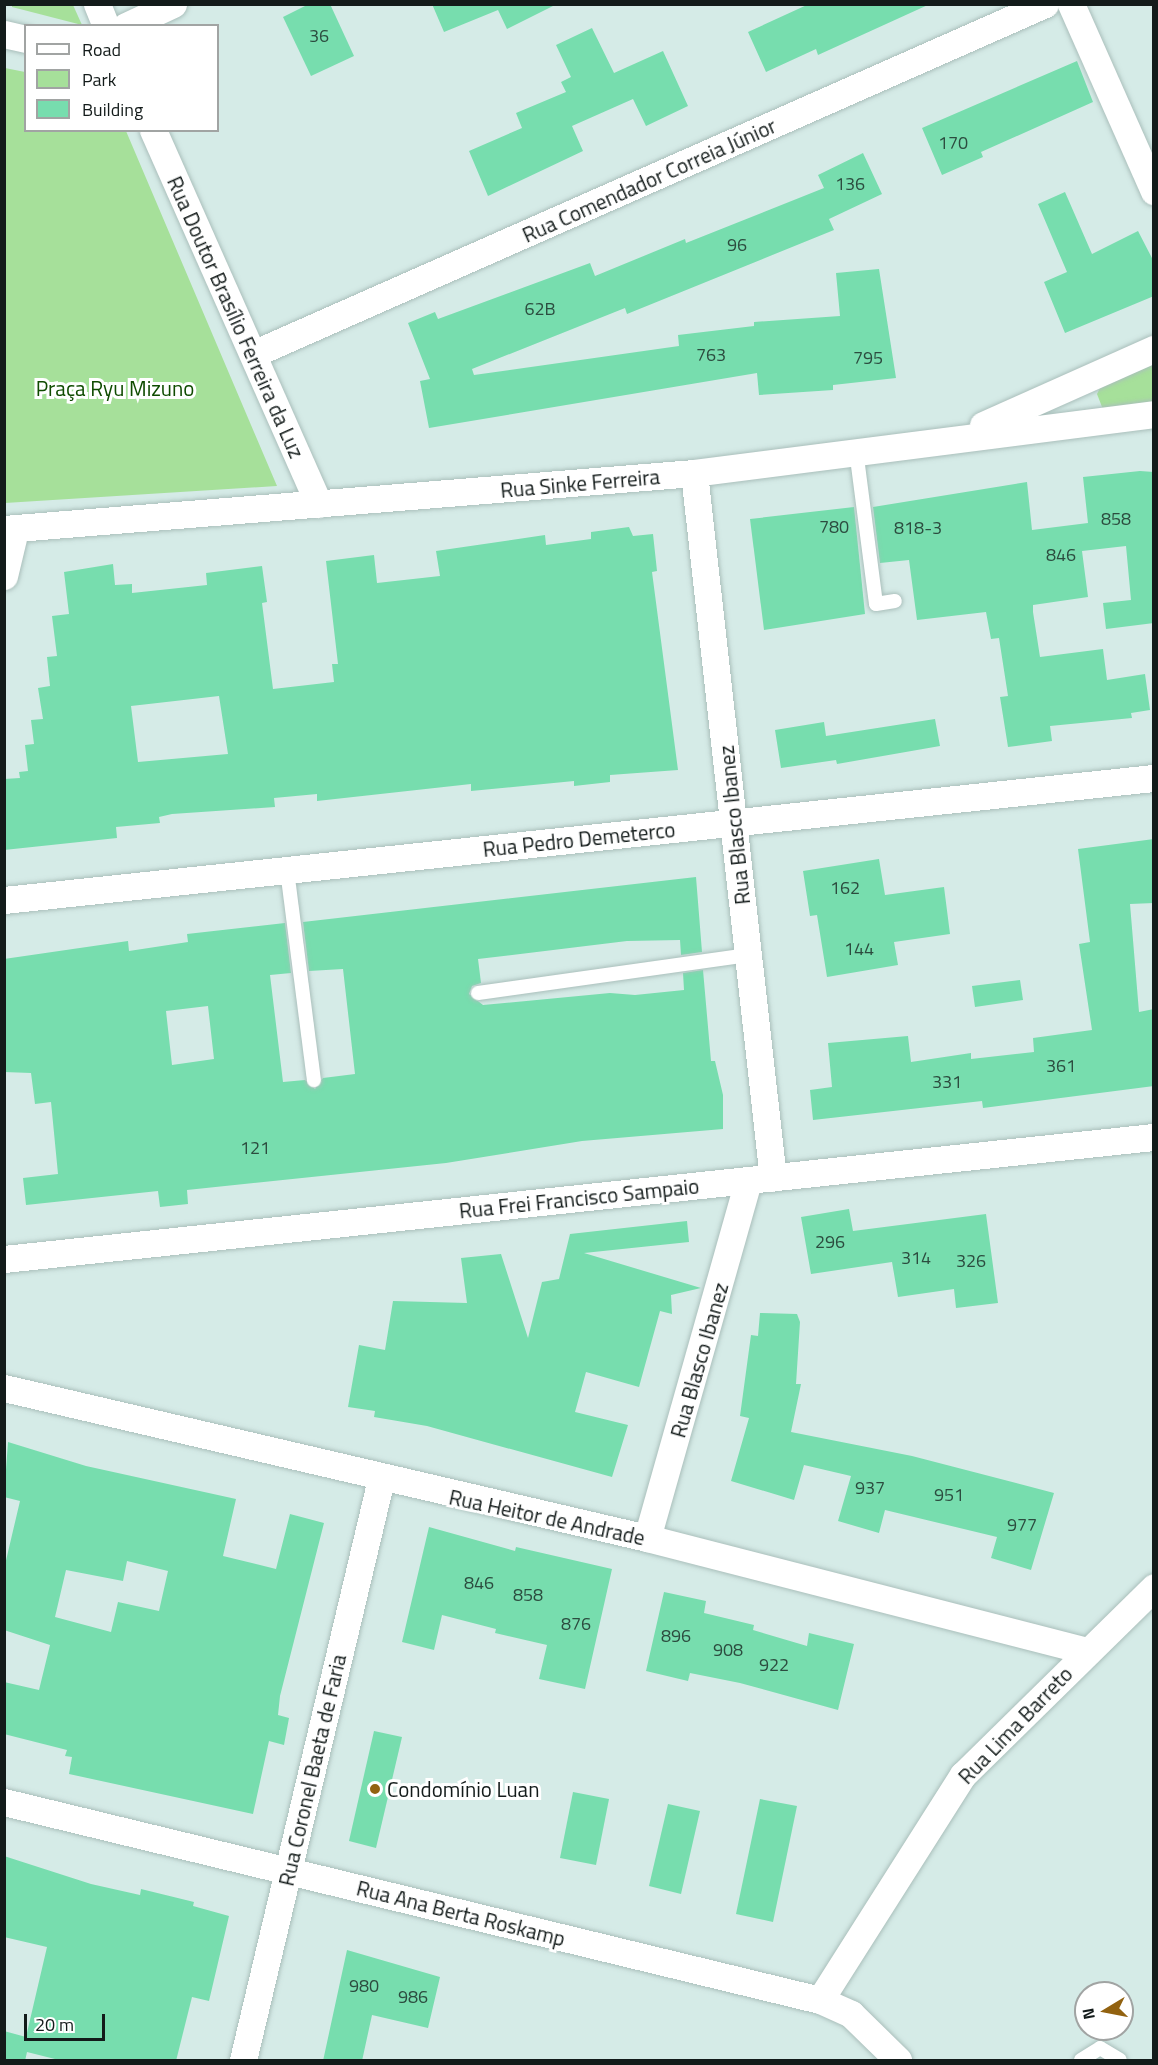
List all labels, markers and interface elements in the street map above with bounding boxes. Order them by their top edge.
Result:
legend [24,24,219,132]
house number: 36 [309,25,329,47]
text: Road [82,36,121,63]
text: Park [82,66,116,93]
text: Building [82,96,143,123]
street label: Rua Comendador Correia Júnior [518,113,780,247]
house number: 170 [938,132,968,154]
street label: Rua Doutor Brasílio Ferreira da Luz [162,172,310,462]
house number: 136 [835,173,865,195]
house number: 96 [727,234,747,256]
house number: 62B [524,298,556,320]
house number: 763 [696,344,726,366]
house number: 795 [853,347,883,369]
park label: Praça Ryu Mizuno [36,375,194,401]
street label: Rua Sinke Ferreira [499,463,661,503]
house number: 858 [1101,508,1131,530]
house number: 780 [819,516,849,538]
house number: 818-3 [894,517,942,539]
house number: 846 [1046,544,1076,566]
street label: Rua Blasco Ibanez [713,744,755,906]
street label: Rua Pedro Demeterco [482,816,676,862]
house number: 162 [830,877,860,899]
house number: 144 [844,938,874,960]
house number: 361 [1046,1055,1076,1077]
house number: 331 [932,1071,962,1093]
house number: 121 [240,1137,270,1159]
street label: Rua Frei Francisco Sampaio [458,1173,700,1223]
house number: 296 [815,1231,845,1253]
house number: 314 [901,1247,931,1269]
house number: 326 [956,1250,986,1272]
street label: Rua Blasco Ibanez [665,1280,733,1440]
house number: 937 [855,1477,885,1499]
street label: Rua Heitor de Andrade [447,1484,647,1550]
house number: 951 [934,1484,964,1506]
house number: 977 [1007,1514,1037,1536]
house number: 846 [464,1572,494,1594]
house number: 858 [513,1584,543,1606]
house number: 876 [561,1613,591,1635]
house number: 896 [661,1625,691,1647]
house number: 908 [713,1639,743,1661]
street label: Rua Coronel Baeta de Faria [273,1652,351,1888]
house number: 922 [759,1654,789,1676]
street label: Rua Lima Barreto [953,1661,1077,1789]
place label: Condomínio Luan [387,1776,539,1802]
marker: Condomínio Luan [368,1782,382,1796]
street label: Rua Ana Berta Roskamp [354,1875,568,1951]
house number: 980 [349,1975,379,1997]
north arrow [1074,1981,1134,2041]
house number: 986 [398,1986,428,2008]
scale bar [27,2002,108,2040]
text: N [1075,2006,1101,2021]
text: 20 m [35,2011,74,2038]

